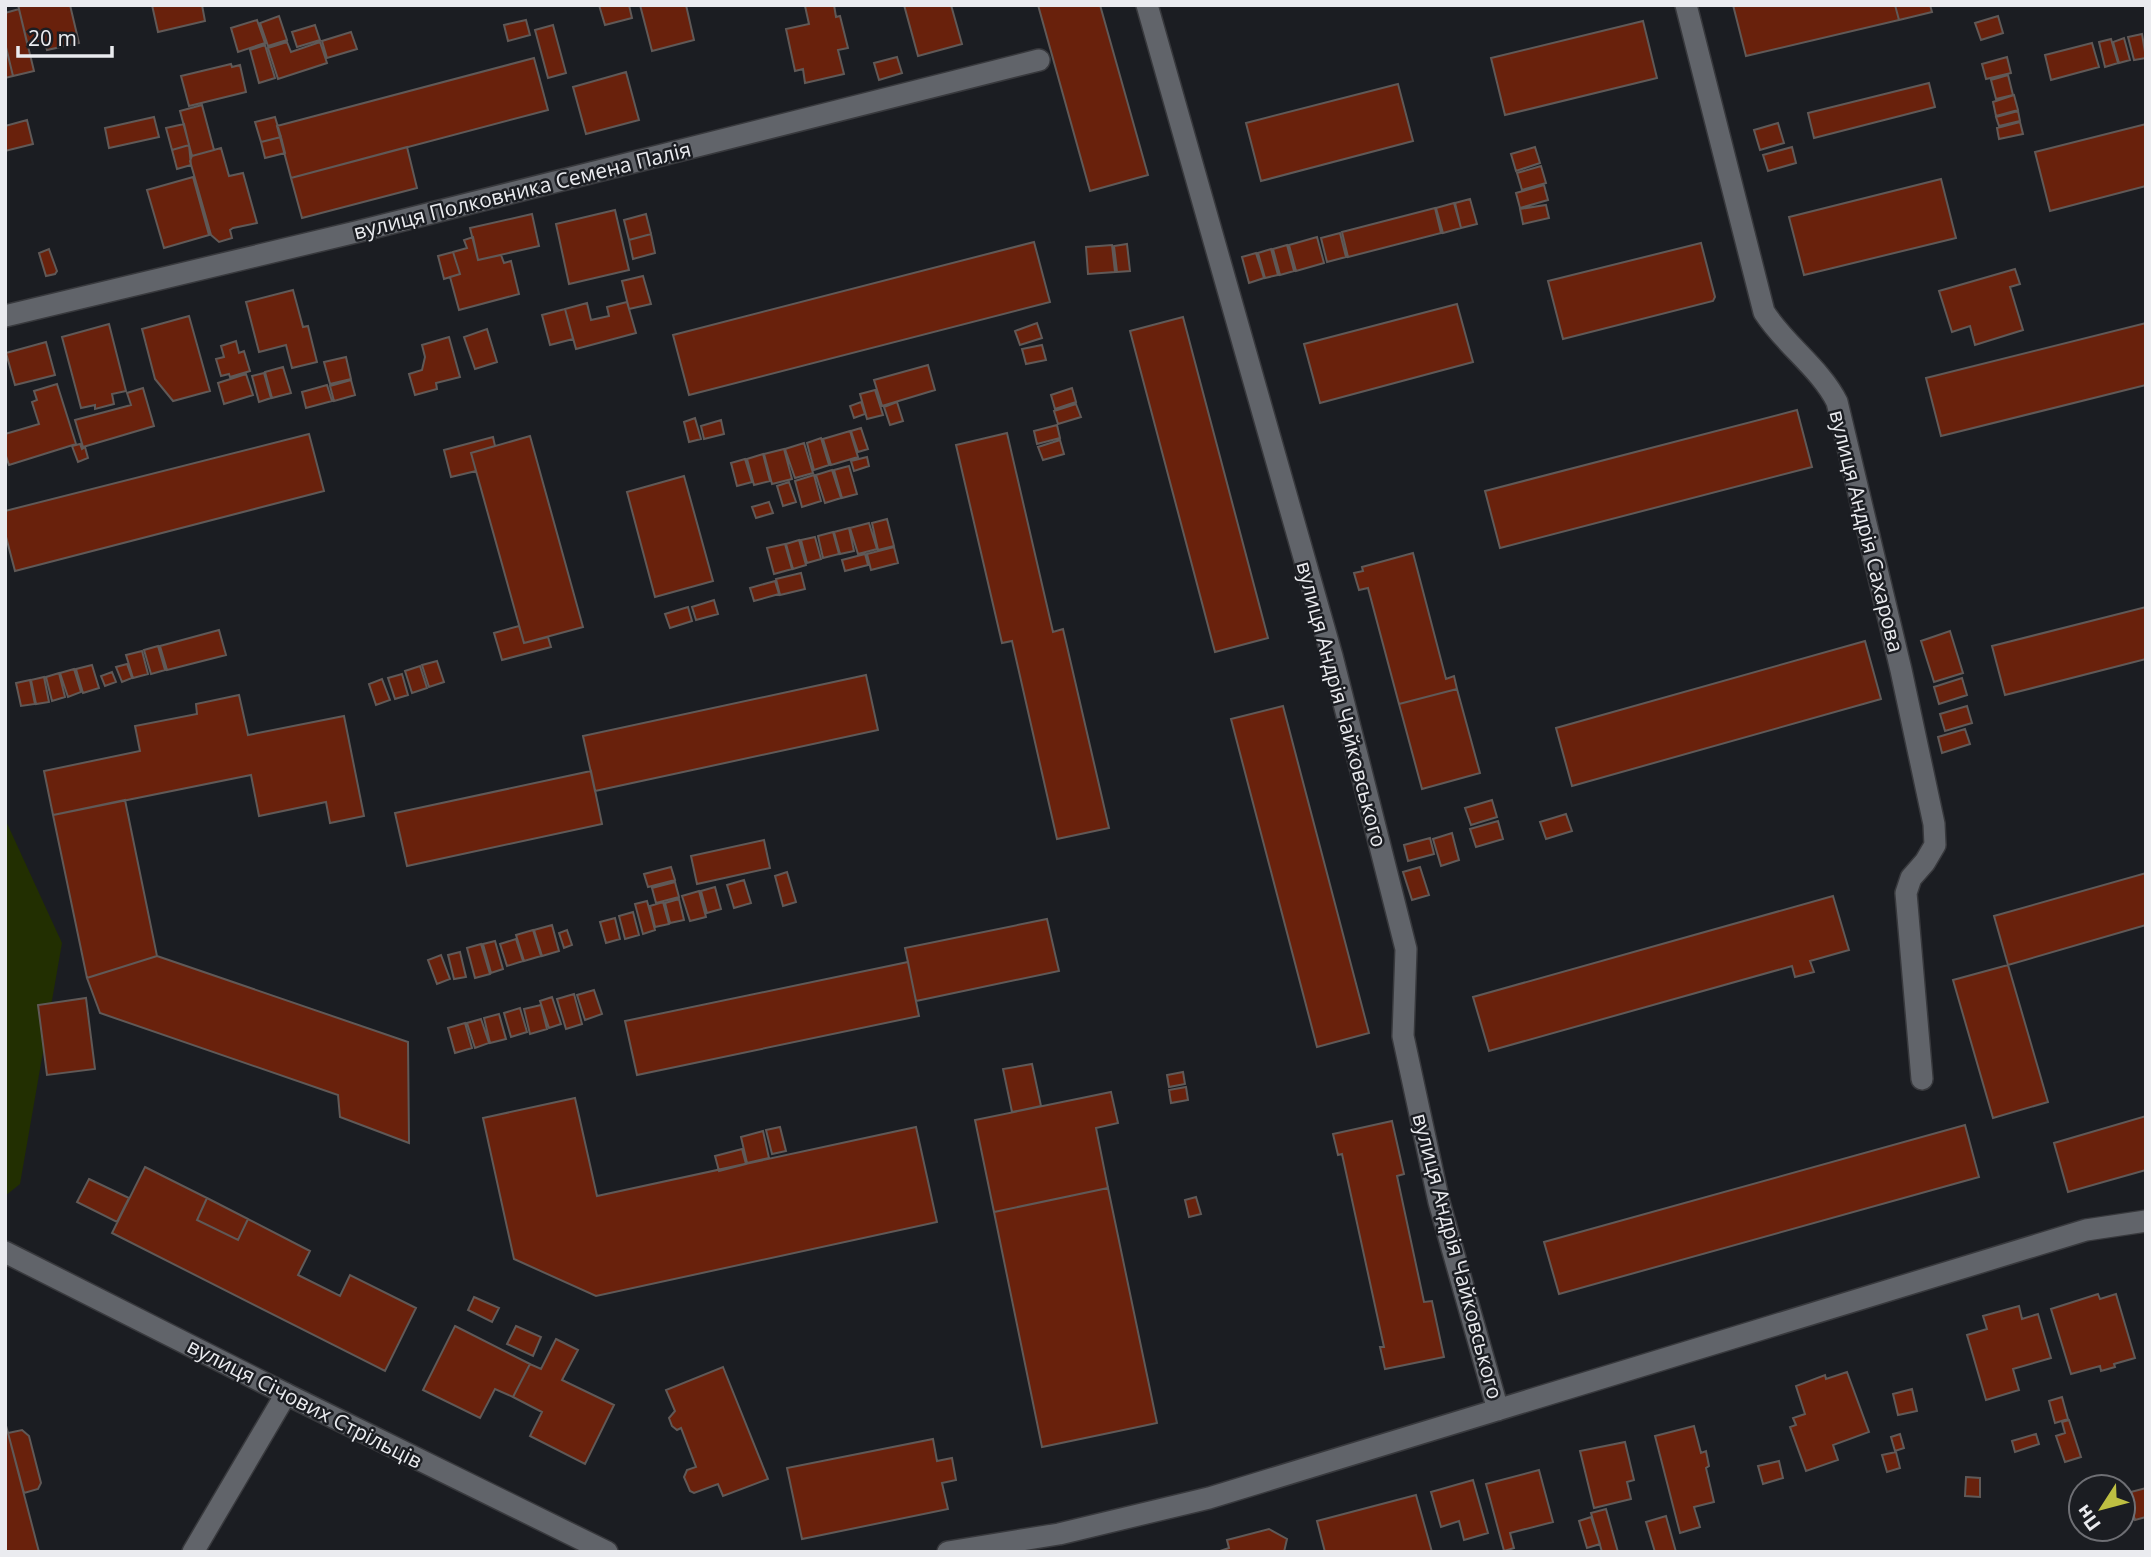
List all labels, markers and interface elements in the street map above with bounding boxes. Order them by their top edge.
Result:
scale bar [18,14,112,58]
text: 20 m [28,24,77,52]
street label: вулиця Полковника Семена Палія [350,134,694,246]
street label: вулиця Андрія Сахарова [1823,407,1911,655]
street label: вулиця Андрія Чайковського [1290,558,1394,850]
street label: вулиця Андрія Чайковського [1406,1110,1510,1402]
street label: вулиця Січових Стрільців [183,1331,427,1475]
north arrow [2067,1473,2137,1543]
text: Пн [2070,1500,2107,1536]

